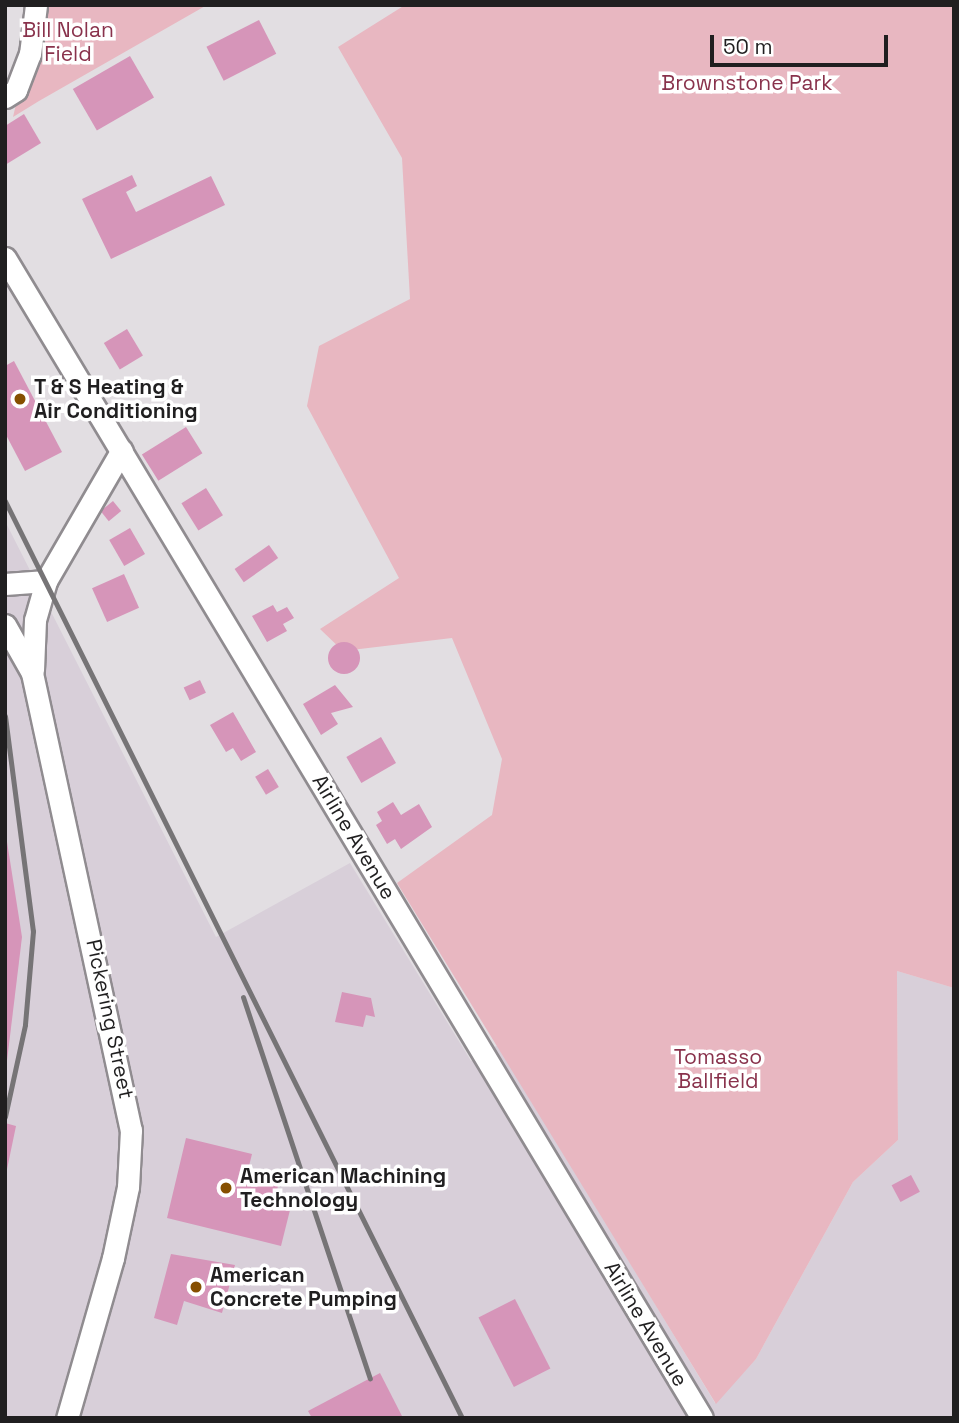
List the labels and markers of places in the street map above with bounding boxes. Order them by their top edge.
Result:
place label: T & S Heating & Air Conditioning [34,374,198,424]
marker: T & S Heating & Air Conditioning [12,391,28,407]
place label: American Machining Technology [240,1163,446,1213]
marker: American Machining Technology [218,1180,234,1196]
place label: American Concrete Pumping [210,1262,397,1312]
marker: American Concrete Pumping [188,1279,204,1295]

